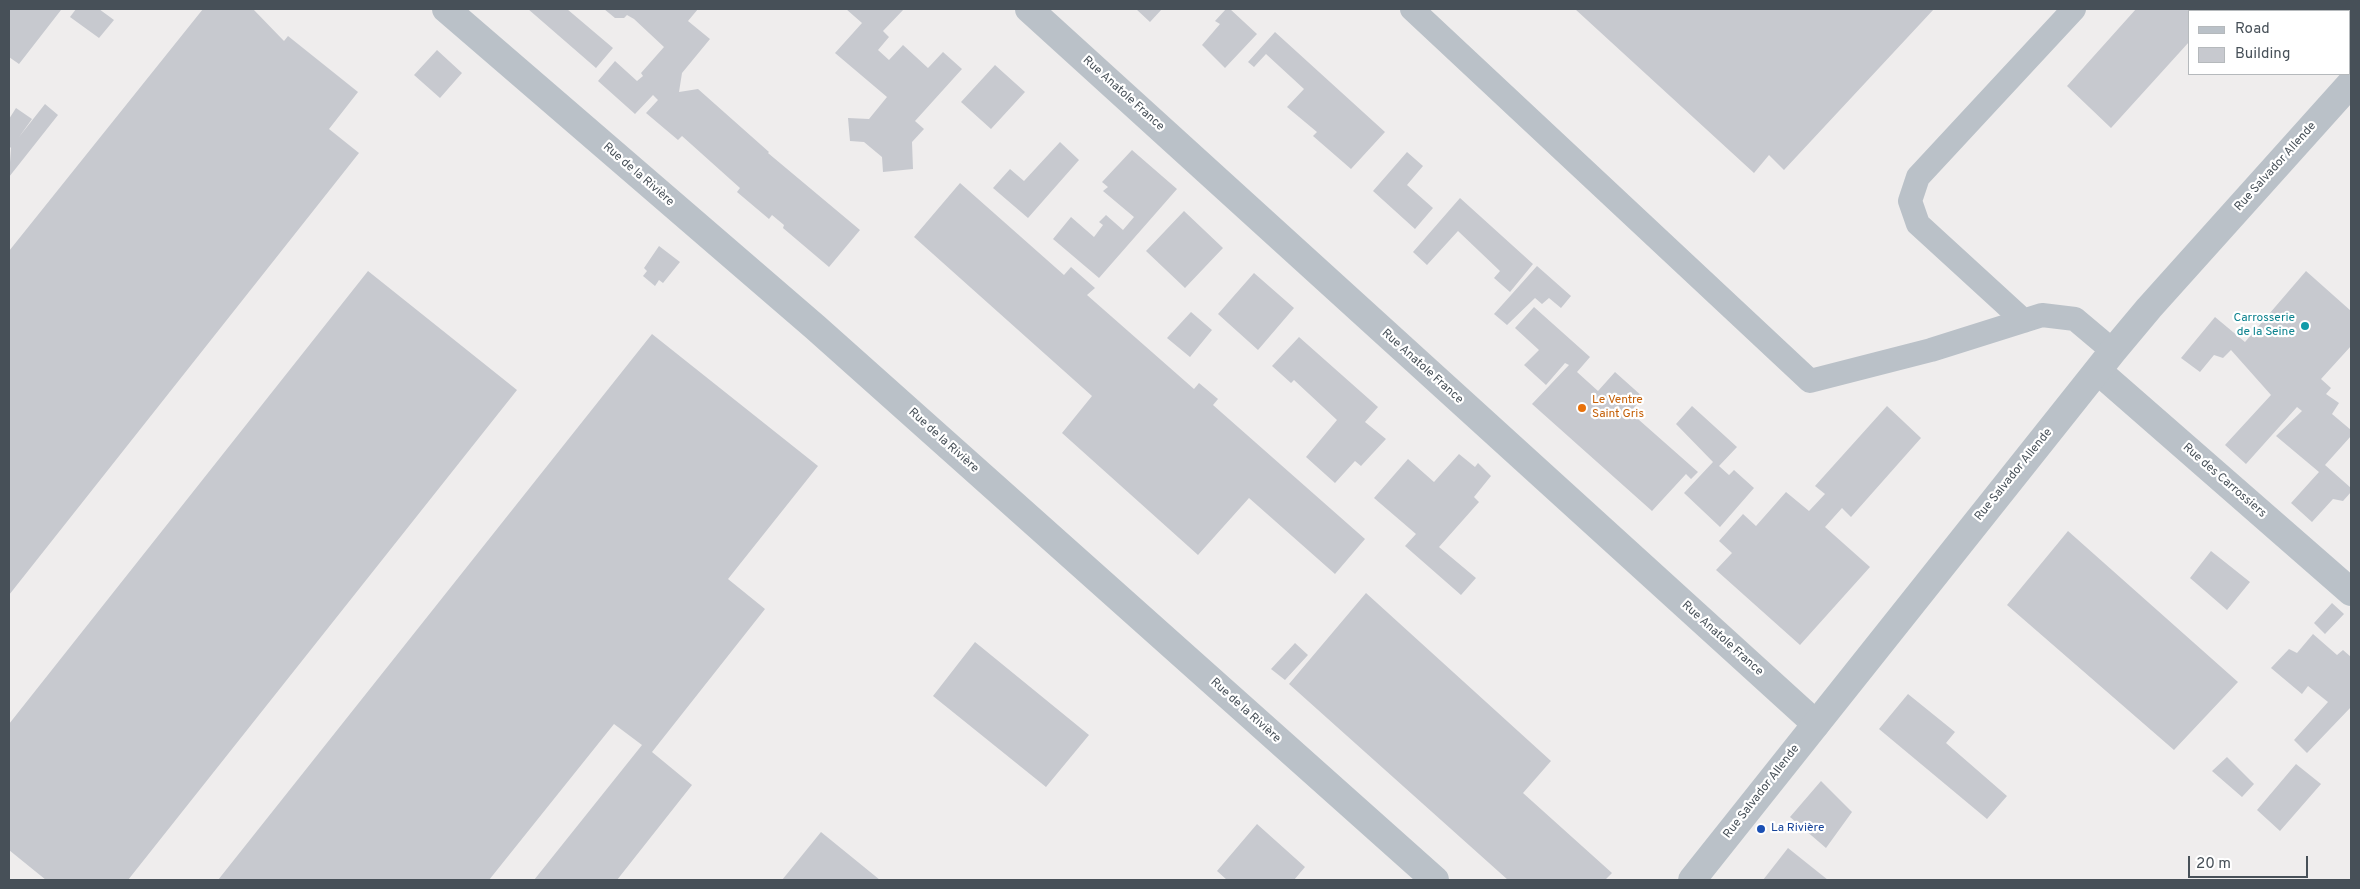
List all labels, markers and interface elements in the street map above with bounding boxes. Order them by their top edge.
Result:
legend [2188,10,2350,75]
text: Road [2235,20,2270,39]
text: Building [2235,45,2290,64]
street label: Rue Anatole France [1079,54,1167,134]
street label: Rue Salvador Allende [2232,120,2320,214]
street label: Rue de la Rivière [599,140,677,210]
place label: Carrosserie de la Seine [2233,312,2295,340]
marker: Carrosserie de la Seine [2299,320,2311,332]
street label: Rue Anatole France [1378,327,1466,407]
place label: Le Ventre Saint Gris [1592,394,1644,422]
marker: Le Ventre Saint Gris [1576,402,1588,414]
street label: Rue de la Rivière [905,406,981,476]
street label: Rue Salvador Allende [1972,426,2056,524]
street label: Rue des Carrossiers [2179,441,2269,521]
street label: Rue Anatole France [1678,599,1766,679]
street label: Rue de la Rivière [1207,676,1283,746]
street label: Rue Salvador Allende [1721,742,1803,842]
place label: La Rivière [1771,822,1824,836]
marker: La Rivière [1755,823,1767,835]
scale bar [2190,846,2310,878]
text: 20 m [2196,855,2231,874]

